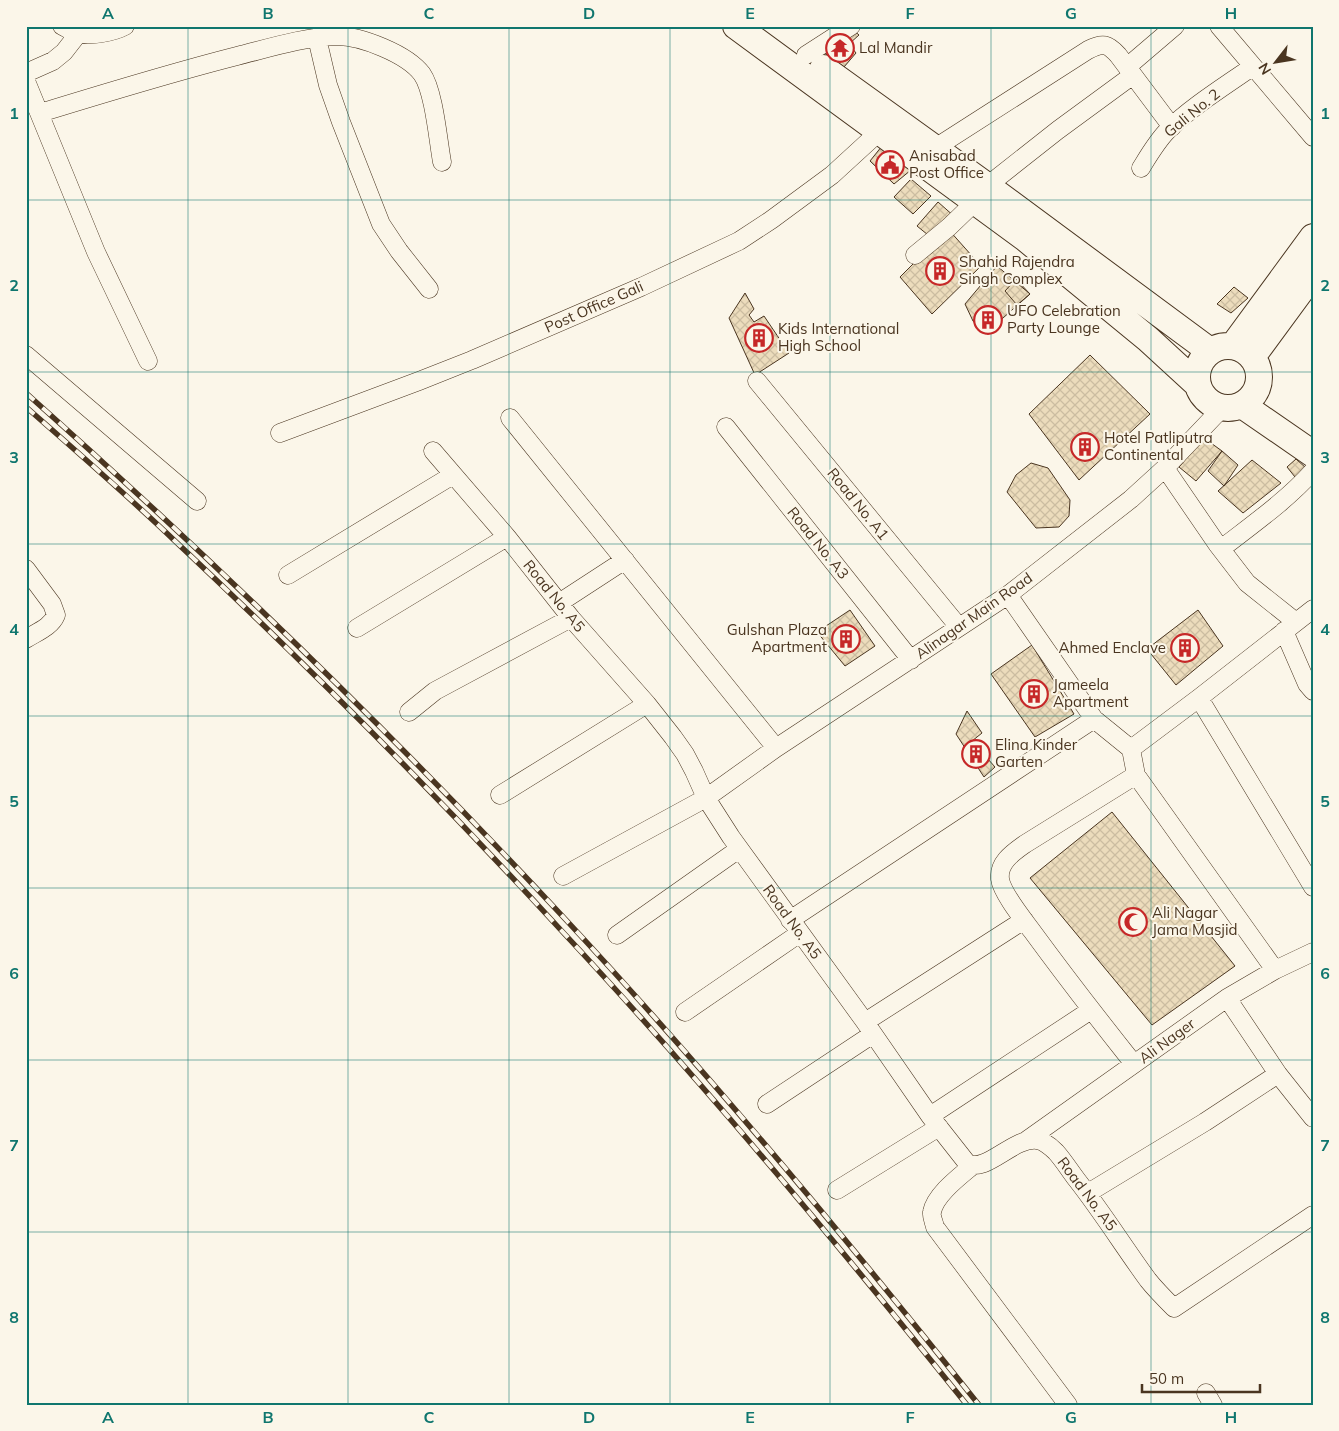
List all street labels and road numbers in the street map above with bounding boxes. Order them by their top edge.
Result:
street label: Gali No. 2 [1160,84,1224,141]
street label: Post Office Gali [542,276,646,337]
street label: Road No. A1 [823,464,893,544]
street label: Road No. A3 [783,503,853,583]
street label: Road No. A5 [519,556,589,636]
street label: Alinagar Main Road [912,568,1036,663]
street label: Road No. A5 [759,881,826,963]
street label: Ali Nager [1135,1014,1199,1067]
street label: Road No. A5 [1053,1153,1121,1234]

